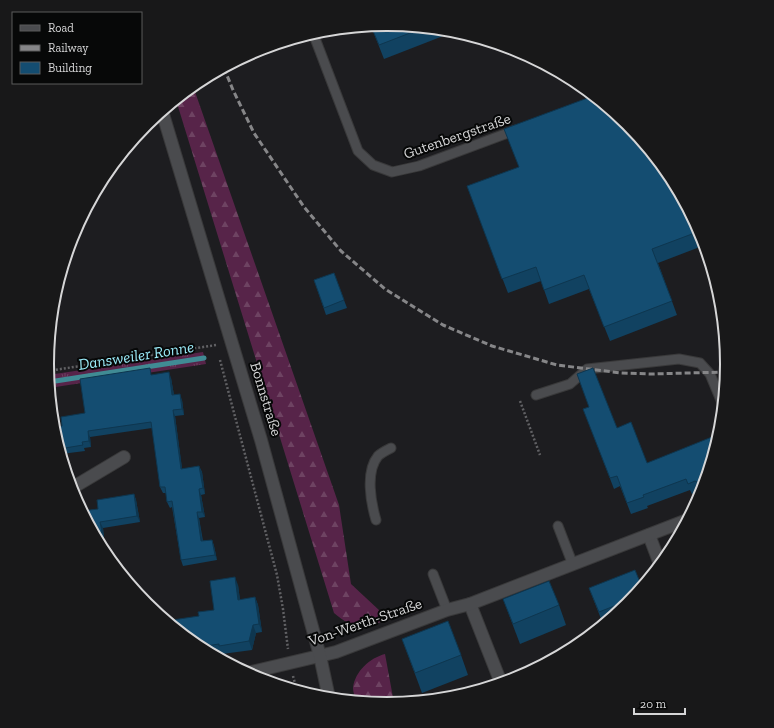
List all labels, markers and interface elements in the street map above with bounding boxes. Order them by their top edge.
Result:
legend [12,12,142,84]
text: Road [48,21,74,35]
text: Railway [48,41,89,55]
text: Building [48,61,92,75]
street label: Gutenbergstraße [401,109,513,163]
water label: Dansweiler Ronne [77,337,195,374]
street label: Bonnstraße [246,360,286,438]
street label: Von-Werth-Straße [305,594,424,650]
scale bar [634,690,685,716]
text: 20 m [640,697,667,711]

